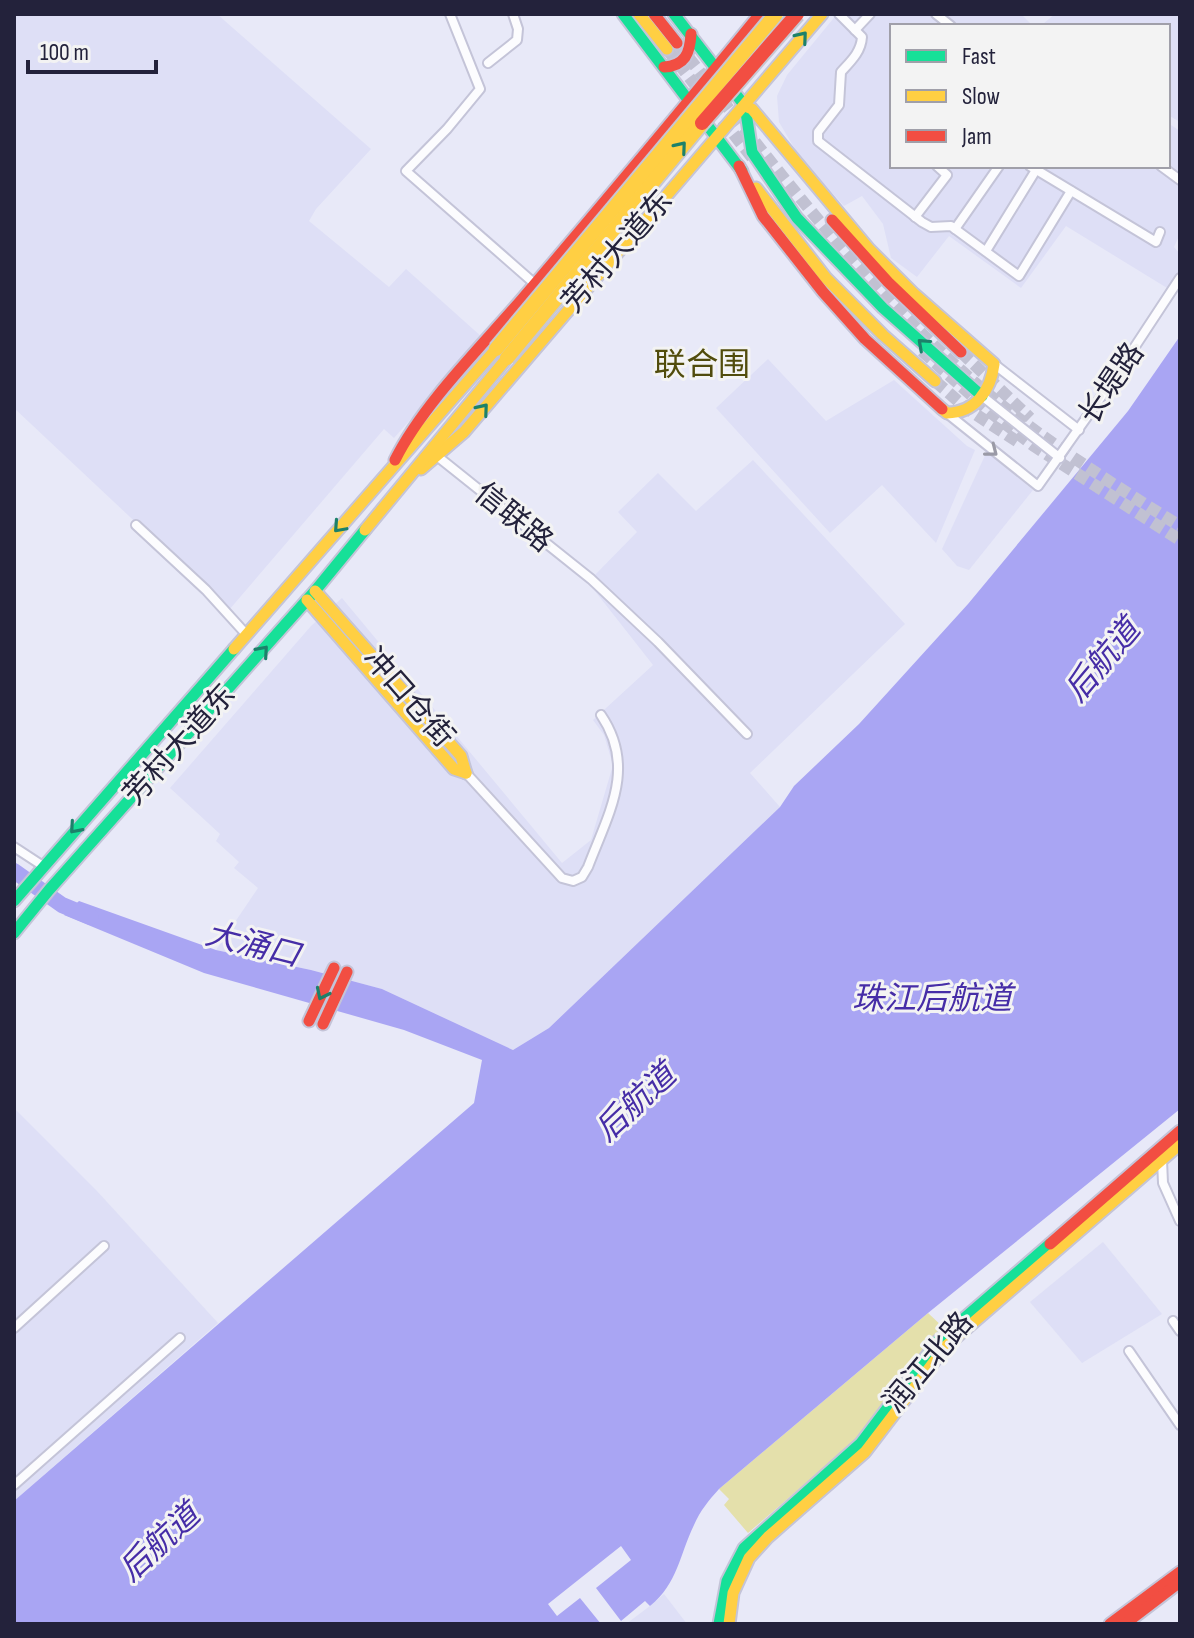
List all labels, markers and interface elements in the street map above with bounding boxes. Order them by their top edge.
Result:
scale bar [28,24,156,74]
legend [890,24,1170,168]
one-way arrow [792,32,807,46]
text: 100 m [40,38,89,67]
text: Fast [962,42,996,71]
text: Slow [962,82,1000,111]
text: Jam [961,122,992,151]
one-way arrow [671,141,686,156]
street label: 芳村大道东 [555,183,681,320]
street label: 长堤路 [1072,336,1152,431]
one-way arrow [918,340,933,354]
district label: 联合围 [654,346,750,385]
one-way arrow [473,404,488,418]
one-way arrow [983,441,998,455]
street label: 信联路 [467,475,560,560]
one-way arrow [334,518,349,533]
water label: 后航道 [1057,609,1152,710]
street label: 冲口仓街 [355,641,461,755]
one-way arrow [253,645,268,660]
street label: 芳村大道东 [116,677,243,812]
one-way arrow [71,818,85,833]
water label: 大涌口 [201,915,306,976]
water label: 珠江后航道 [852,980,1016,1019]
one-way arrow [316,986,331,1001]
water label: 后航道 [588,1053,687,1150]
street label: 润江北路 [876,1305,981,1420]
water label: 后航道 [112,1493,211,1590]

